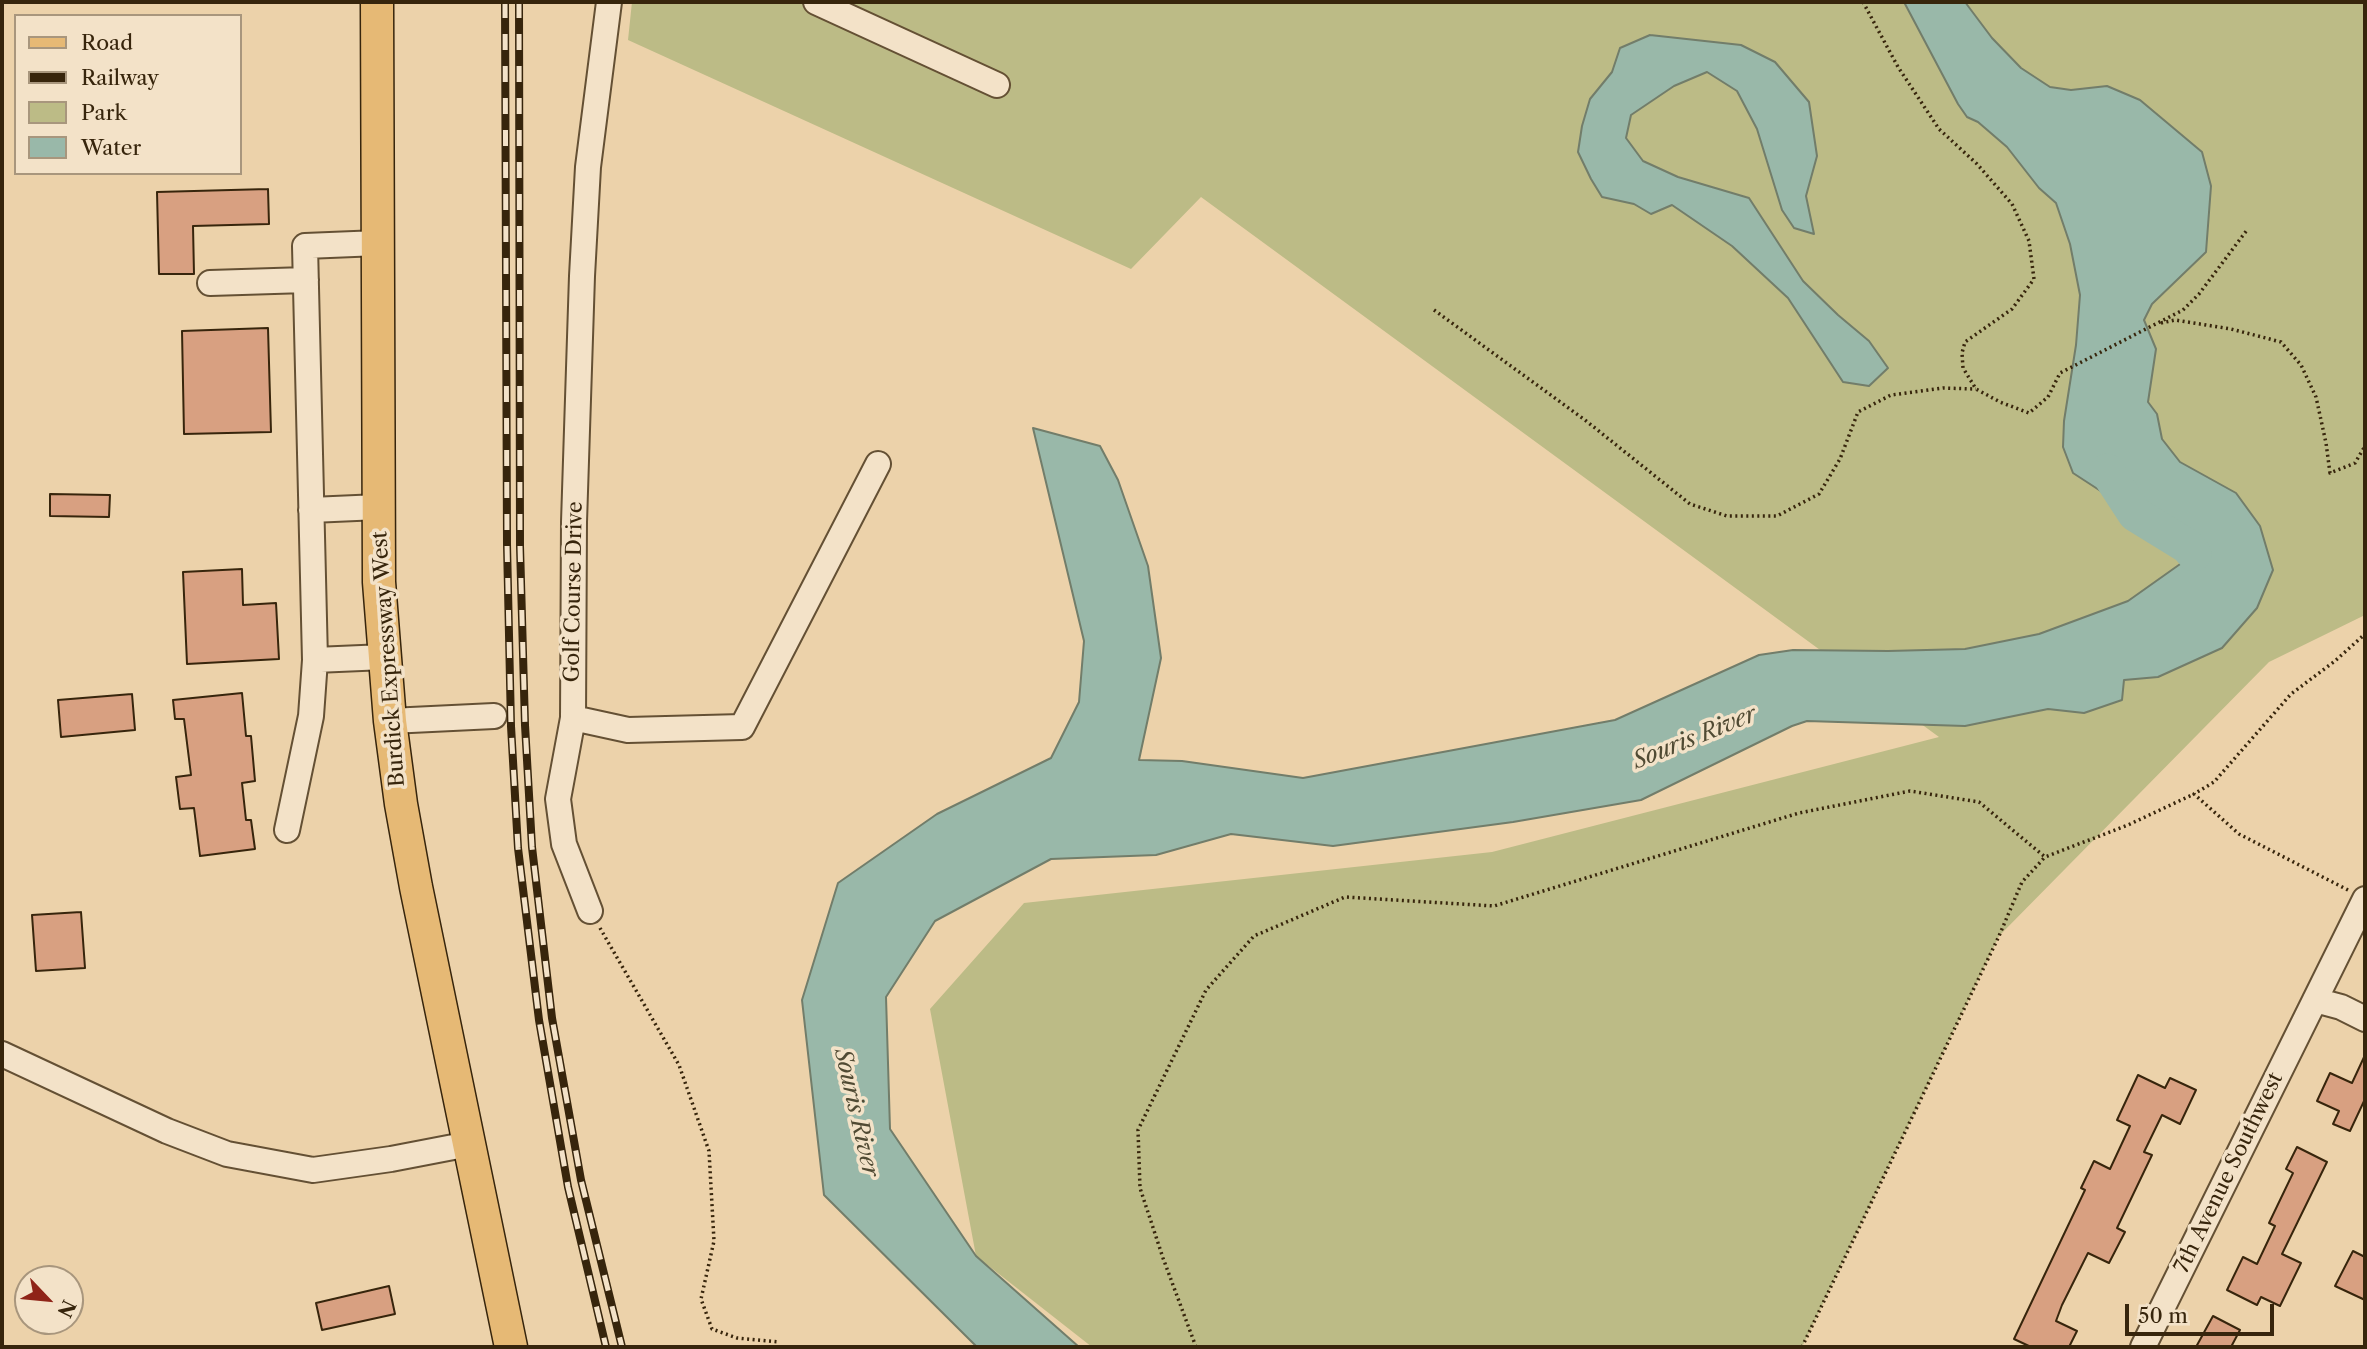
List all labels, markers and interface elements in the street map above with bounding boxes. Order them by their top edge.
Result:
legend [14,14,242,175]
text: Road [81,30,133,55]
text: Railway [81,65,159,90]
text: Park [81,100,127,125]
text: Water [81,135,141,160]
street label: Golf Course Drive [560,501,588,683]
street label: Burdick Expressway West [367,530,411,788]
water label: Souris River [1629,701,1761,775]
water label: Souris River [828,1046,884,1180]
street label: 7th Avenue Southwest [2169,1069,2289,1277]
north arrow [14,1265,84,1335]
scale bar [2129,1290,2278,1334]
text: N [53,1296,80,1321]
text: 50 m [2138,1303,2188,1328]

